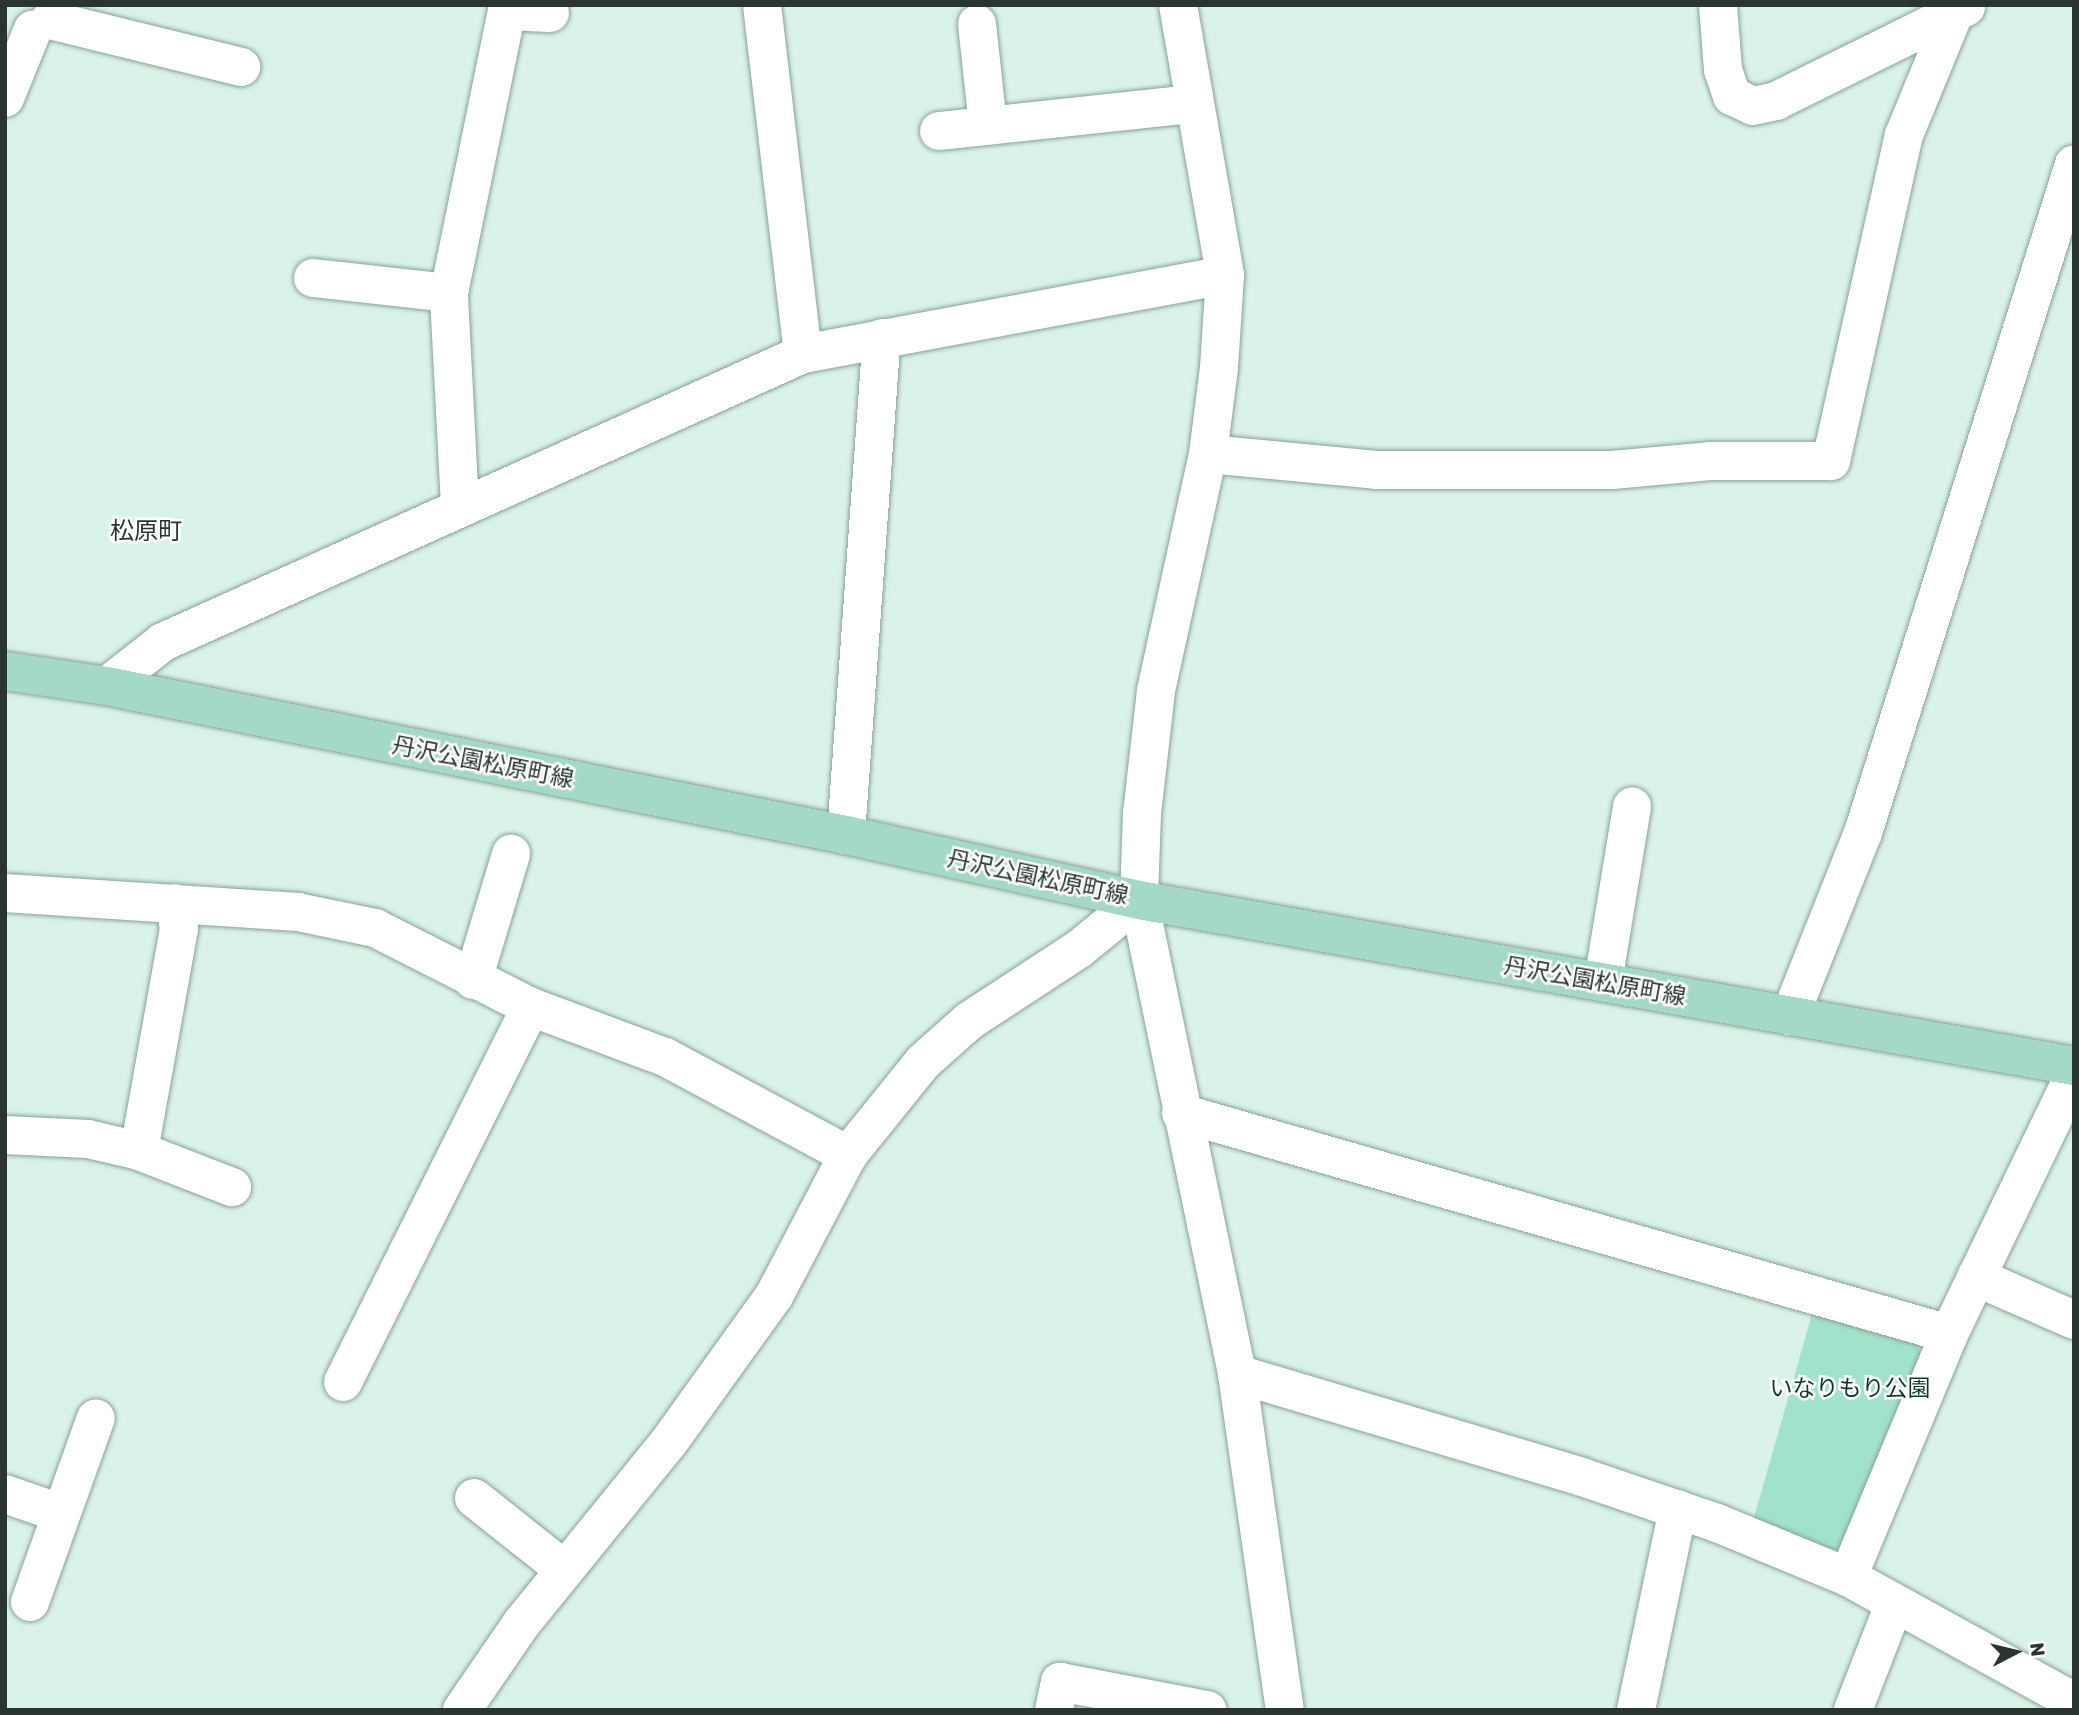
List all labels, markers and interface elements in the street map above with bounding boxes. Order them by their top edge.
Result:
district label: 松原町 [110,518,182,546]
street label: 丹沢公園松原町線 [390,731,576,793]
street label: 丹沢公園松原町線 [945,844,1131,910]
street label: 丹沢公園松原町線 [1502,951,1688,1011]
park label: いなりもり公園 [1770,1374,1930,1402]
north arrow [1981,1617,2051,1687]
text: N [2025,1641,2050,1658]

